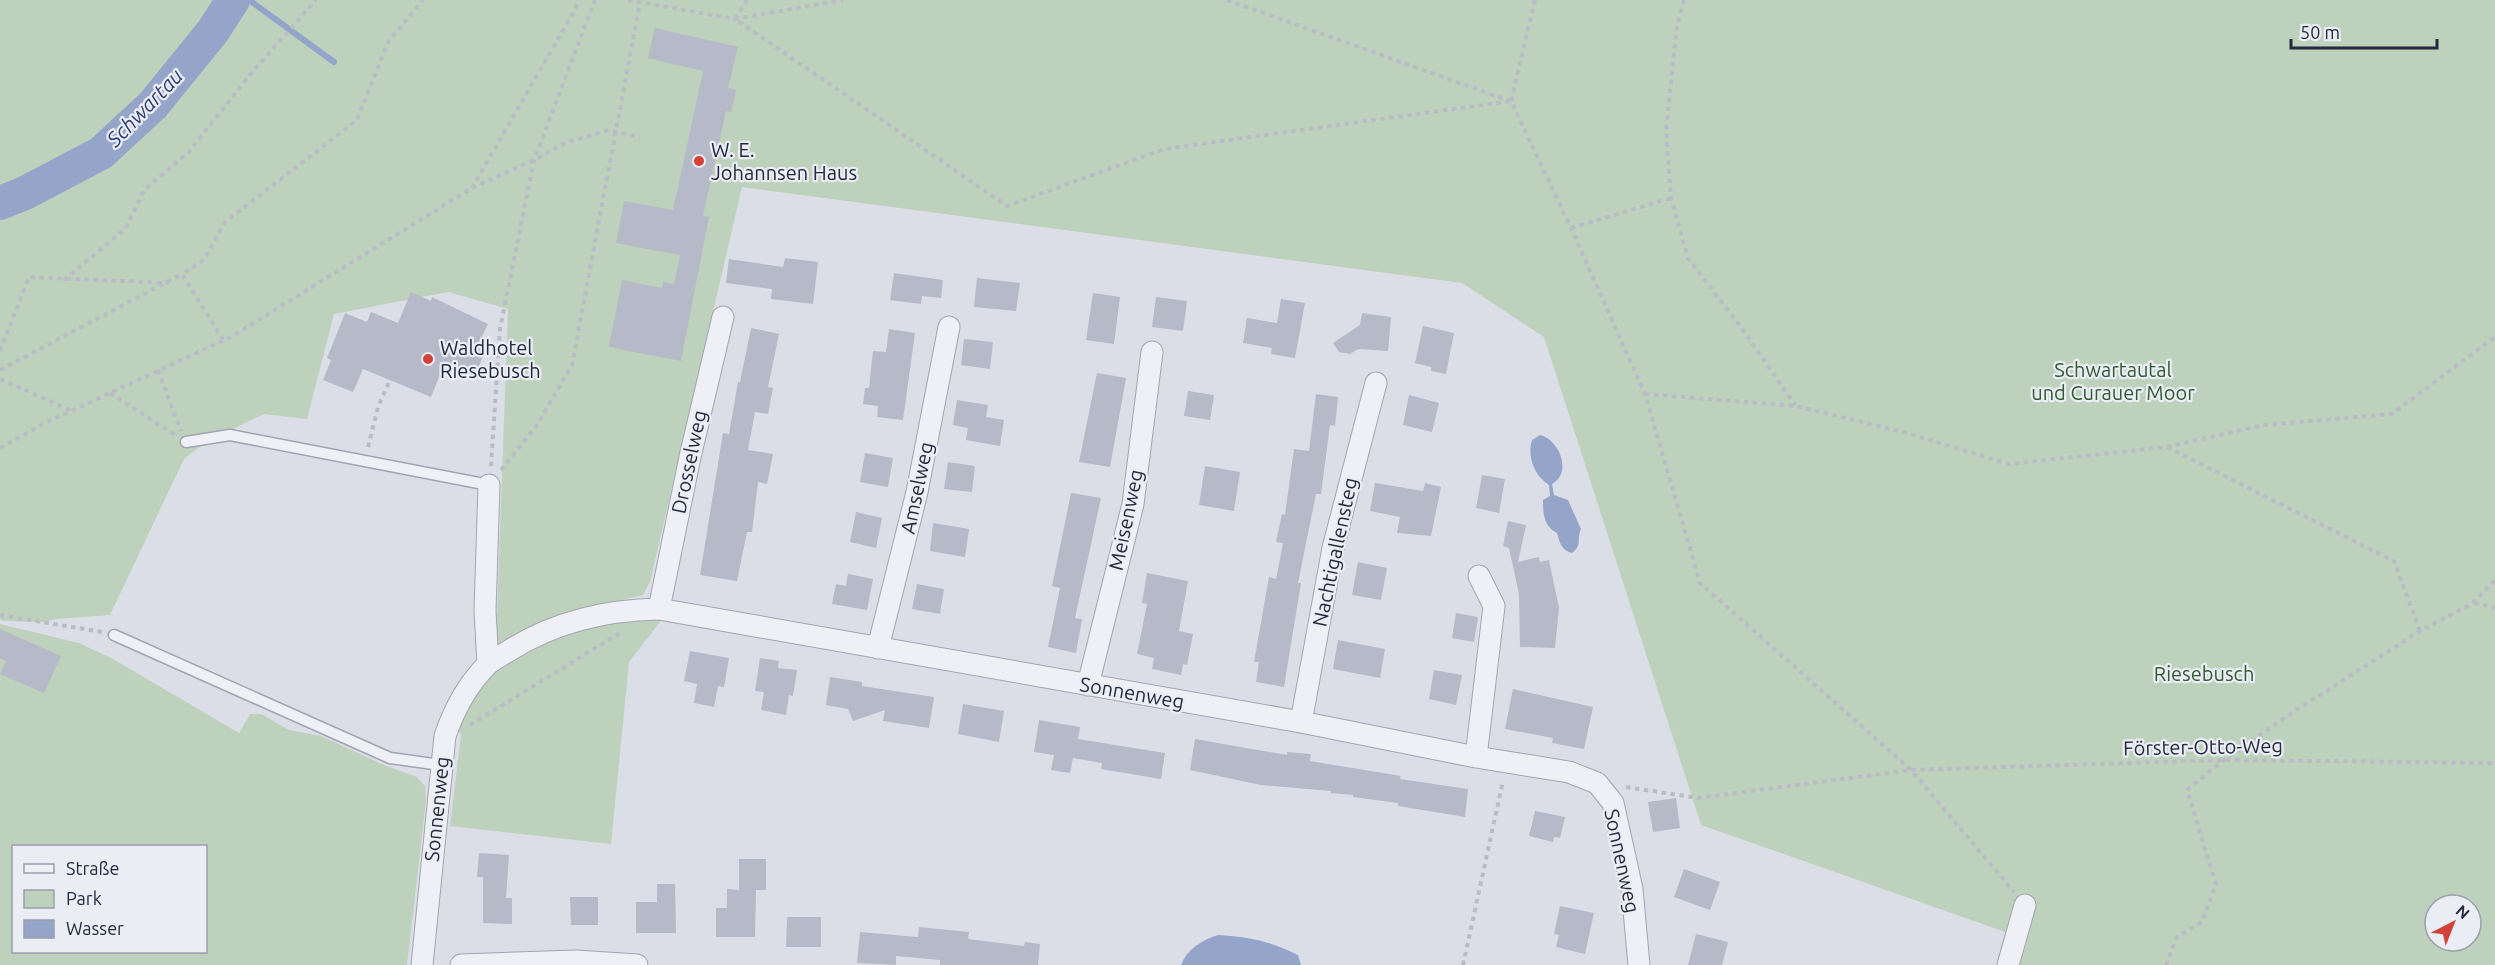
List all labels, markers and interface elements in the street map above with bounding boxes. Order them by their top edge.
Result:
scale bar [2291,12,2436,50]
text: 50 m [2300,22,2340,42]
water label: Schwartau [101,64,187,152]
place label: W. E. Johannsen Haus [711,138,857,184]
marker: W. E. Johannsen Haus [692,154,706,168]
place label: Waldhotel Riesebusch [440,336,541,382]
marker: Waldhotel Riesebusch [421,352,435,366]
park label: Schwartautal und Curauer Moor [2031,358,2195,404]
street label: Drosselweg [666,408,711,516]
street label: Amselweg [896,440,937,536]
street label: Meisenweg [1104,467,1147,572]
street label: Nachtigallensteg [1307,475,1362,629]
park label: Riesebusch [2154,662,2254,685]
street label: Sonnenweg [1078,672,1186,713]
street label: Förster-Otto-Weg [2123,734,2283,759]
street label: Sonnenweg [420,755,453,863]
street label: Sonnenweg [1600,807,1645,915]
legend [12,845,207,953]
text: Straße [66,858,119,878]
text: Park [66,888,102,908]
north arrow [2423,893,2483,953]
text: N [2453,901,2473,923]
text: Wasser [66,918,124,938]

